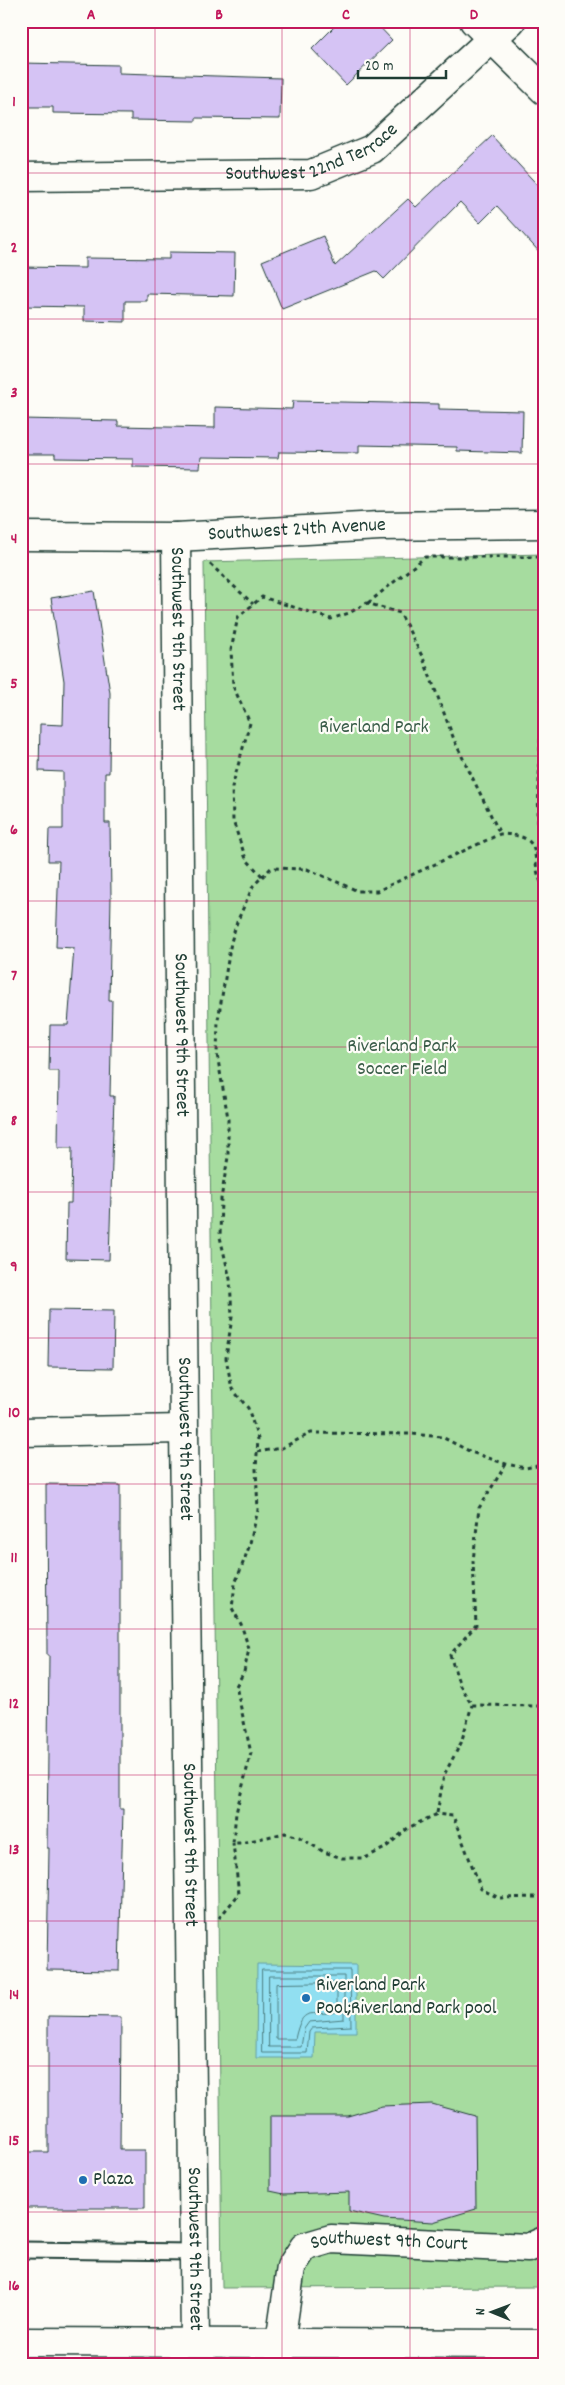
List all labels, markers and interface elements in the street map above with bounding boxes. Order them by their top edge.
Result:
text: A [87,4,96,27]
text: B [215,4,223,27]
text: C [342,4,350,27]
text: D [470,4,479,27]
scale bar [358,48,445,80]
text: 20 m [365,56,393,78]
text: 1 [12,91,16,114]
street label: Southwest 22nd Terrace [225,117,405,189]
text: 2 [11,237,18,260]
text: 3 [10,382,18,405]
street label: Southwest 24th Avenue [207,512,386,549]
text: 4 [11,528,17,551]
street label: Southwest 9th Street [162,547,192,711]
text: 5 [10,673,18,696]
park label: Riverland Park [319,714,429,742]
text: 6 [10,819,18,842]
street label: Southwest 9th Street [166,953,195,1117]
text: 7 [11,965,17,988]
park label: Riverland Park Soccer Field [347,1033,457,1084]
text: 8 [11,1110,18,1133]
text: 9 [10,1256,18,1279]
street label: Southwest 9th Street [169,1357,199,1521]
text: 10 [8,1402,20,1425]
text: 11 [10,1547,18,1570]
text: 12 [9,1693,19,1716]
street label: Southwest 9th Street [174,1763,204,1927]
text: 13 [9,1839,19,1862]
place label: Riverland Park Pool;Riverland Park pool [316,1972,497,2023]
text: 14 [9,1984,19,2007]
marker: Riverland Park Pool;Riverland Park pool [300,1992,312,2004]
text: 15 [9,2130,19,2153]
place label: Plaza [93,2166,134,2194]
street label: Southwest 9th Street [179,2167,209,2331]
marker: Plaza [77,2174,89,2186]
street label: Southwest 9th Court [307,2225,468,2259]
text: 16 [8,2275,20,2298]
north arrow [468,2288,518,2338]
text: N [471,2308,491,2315]

